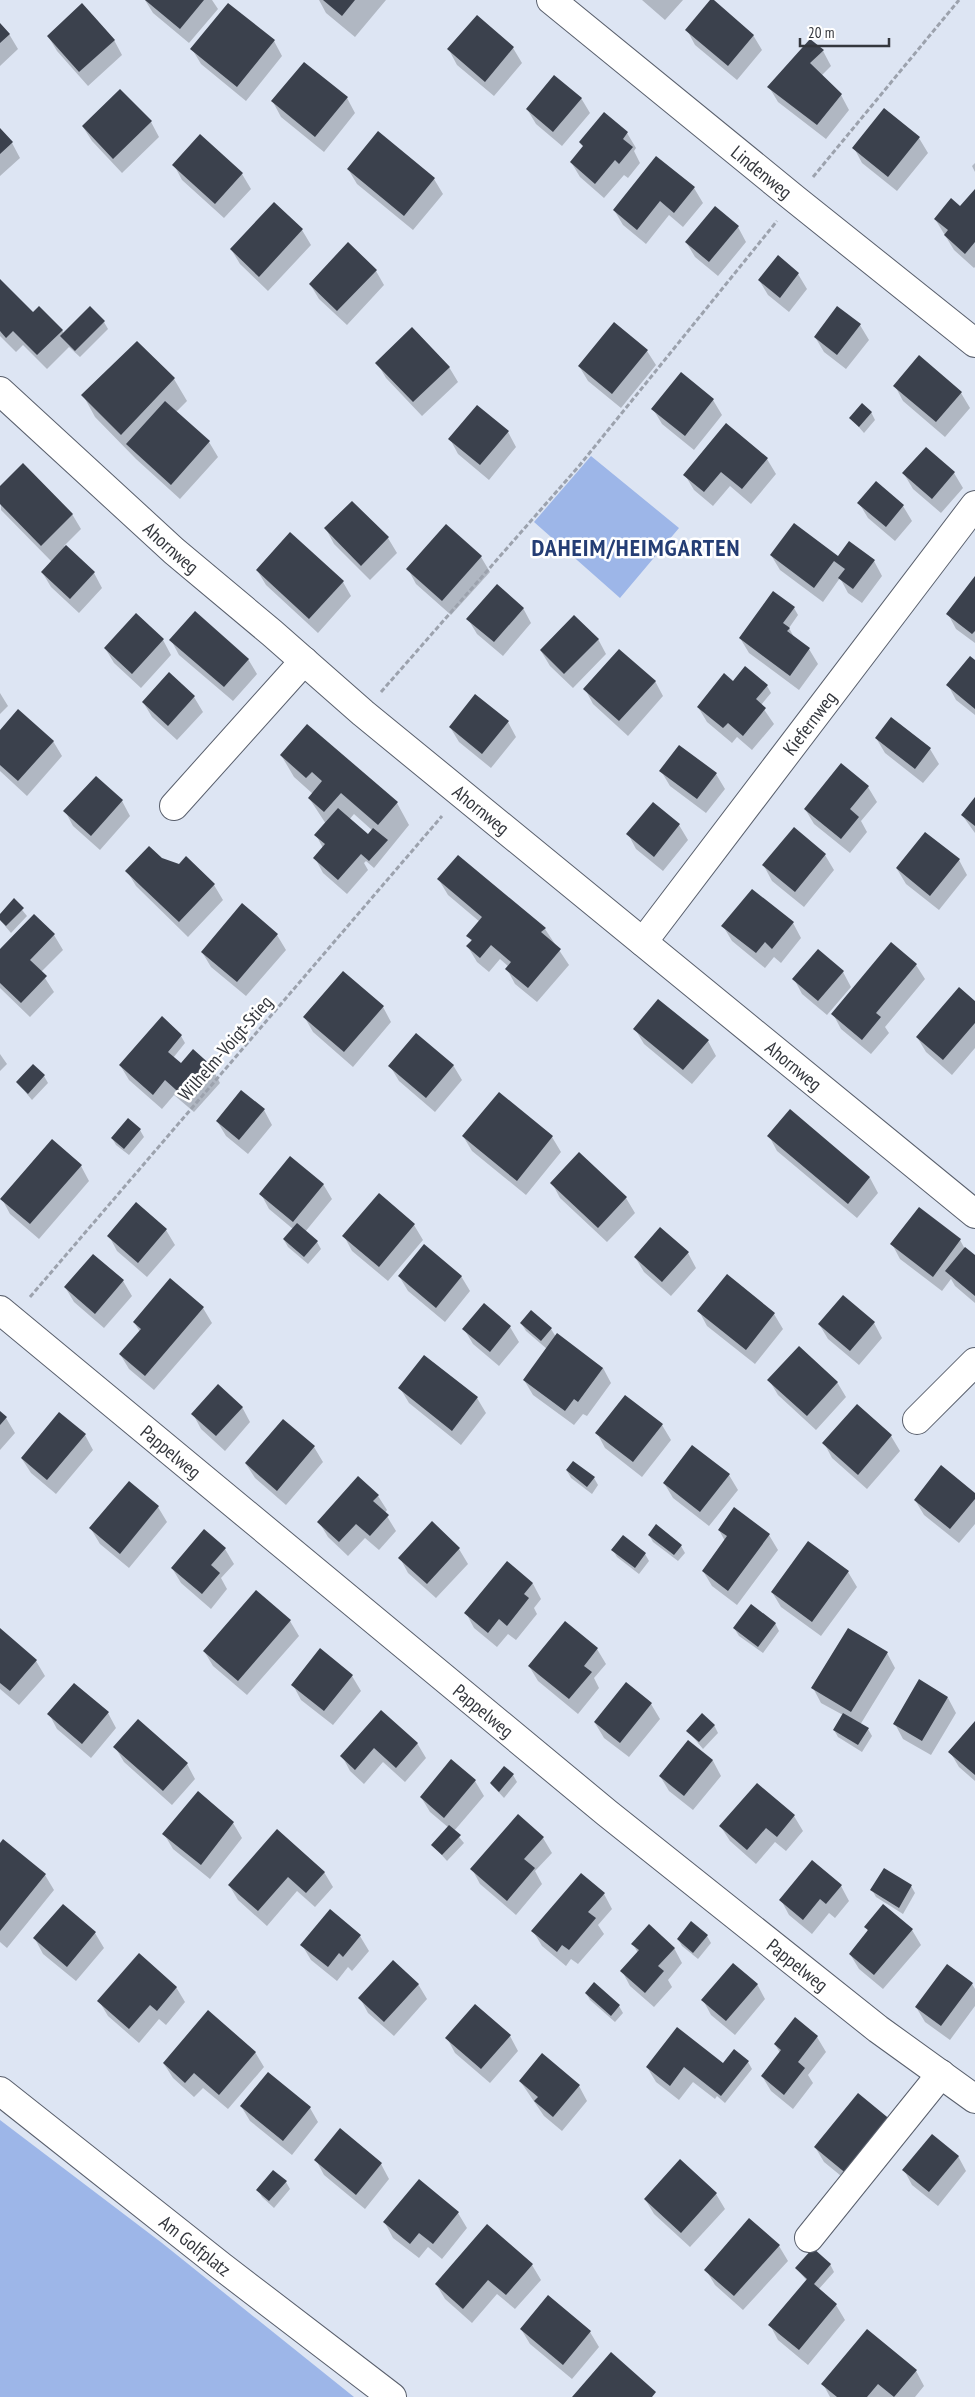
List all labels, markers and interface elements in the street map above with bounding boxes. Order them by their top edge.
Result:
scale bar [800,15,889,47]
text: 20 m [808,23,834,42]
street label: Lindenweg [726,140,797,204]
street label: Ahornweg [138,517,204,579]
district label: DAHEIM/HEIMGARTEN [531,532,741,563]
street label: Kiefernweg [777,686,841,760]
street label: Ahornweg [448,779,514,840]
street label: Wilhelm-Voigt-Stieg [173,990,277,1106]
street label: Ahornweg [761,1035,827,1096]
street label: Pappelweg [136,1420,206,1484]
street label: Pappelweg [448,1679,519,1743]
street label: Pappelweg [762,1933,833,1997]
street label: Am Golfplatz [155,2210,236,2281]

